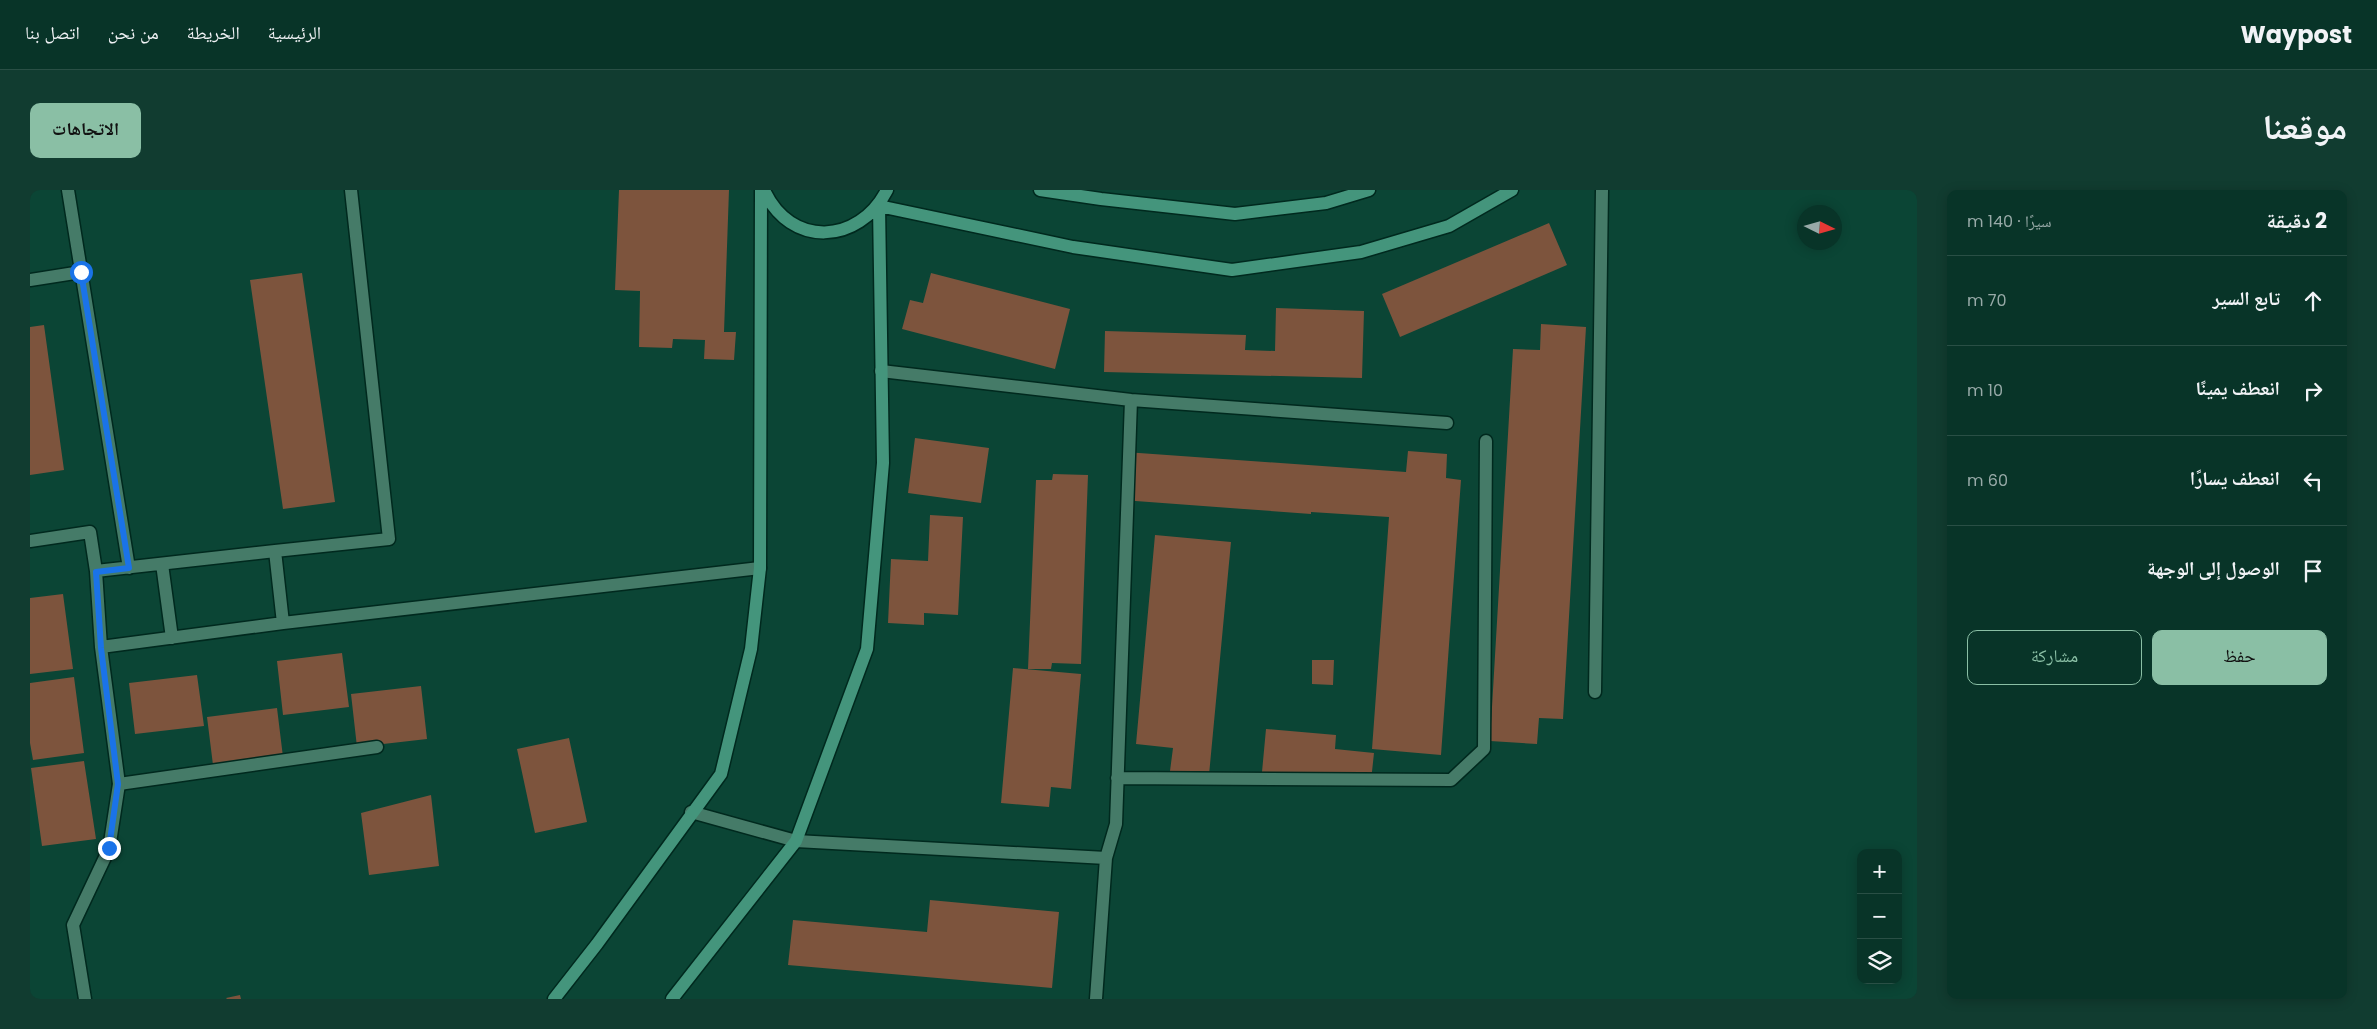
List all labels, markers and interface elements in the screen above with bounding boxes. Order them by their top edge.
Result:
text: Waypost [2241,18,2352,51]
text: اتصل بنا [25,20,80,45]
text: من نحن [108,20,159,45]
text: الخريطة [187,20,240,45]
text: الرئيسية [268,20,321,45]
text: موقعنا [2262,102,2347,151]
button: الاتجاهات [30,103,141,158]
north arrow [1797,205,1842,250]
text: 2 دقيقة [2266,206,2327,235]
text: سيرًا · 140 m [1967,210,2052,233]
route start [70,261,93,284]
text: تابع السير [2213,285,2280,312]
icon: ahead [2299,287,2327,315]
text: 70 m [1967,289,2007,312]
text: انعطف يمينًا [2195,375,2280,402]
icon: right [2299,377,2327,405]
text: 10 m [1967,379,2003,402]
text: انعطف يسارًا [2190,465,2280,492]
icon: left [2299,467,2327,495]
text: 60 m [1967,469,2008,492]
text: الوصول إلى الوجهة [2147,555,2280,582]
icon: arrive [2299,557,2327,585]
button: مشاركة [1967,630,2142,685]
button: حفظ [2152,630,2327,685]
route end [98,837,121,860]
map controls [1857,849,1902,984]
button: + [1857,849,1902,894]
button: − [1857,894,1902,939]
button: layers [1857,939,1902,984]

